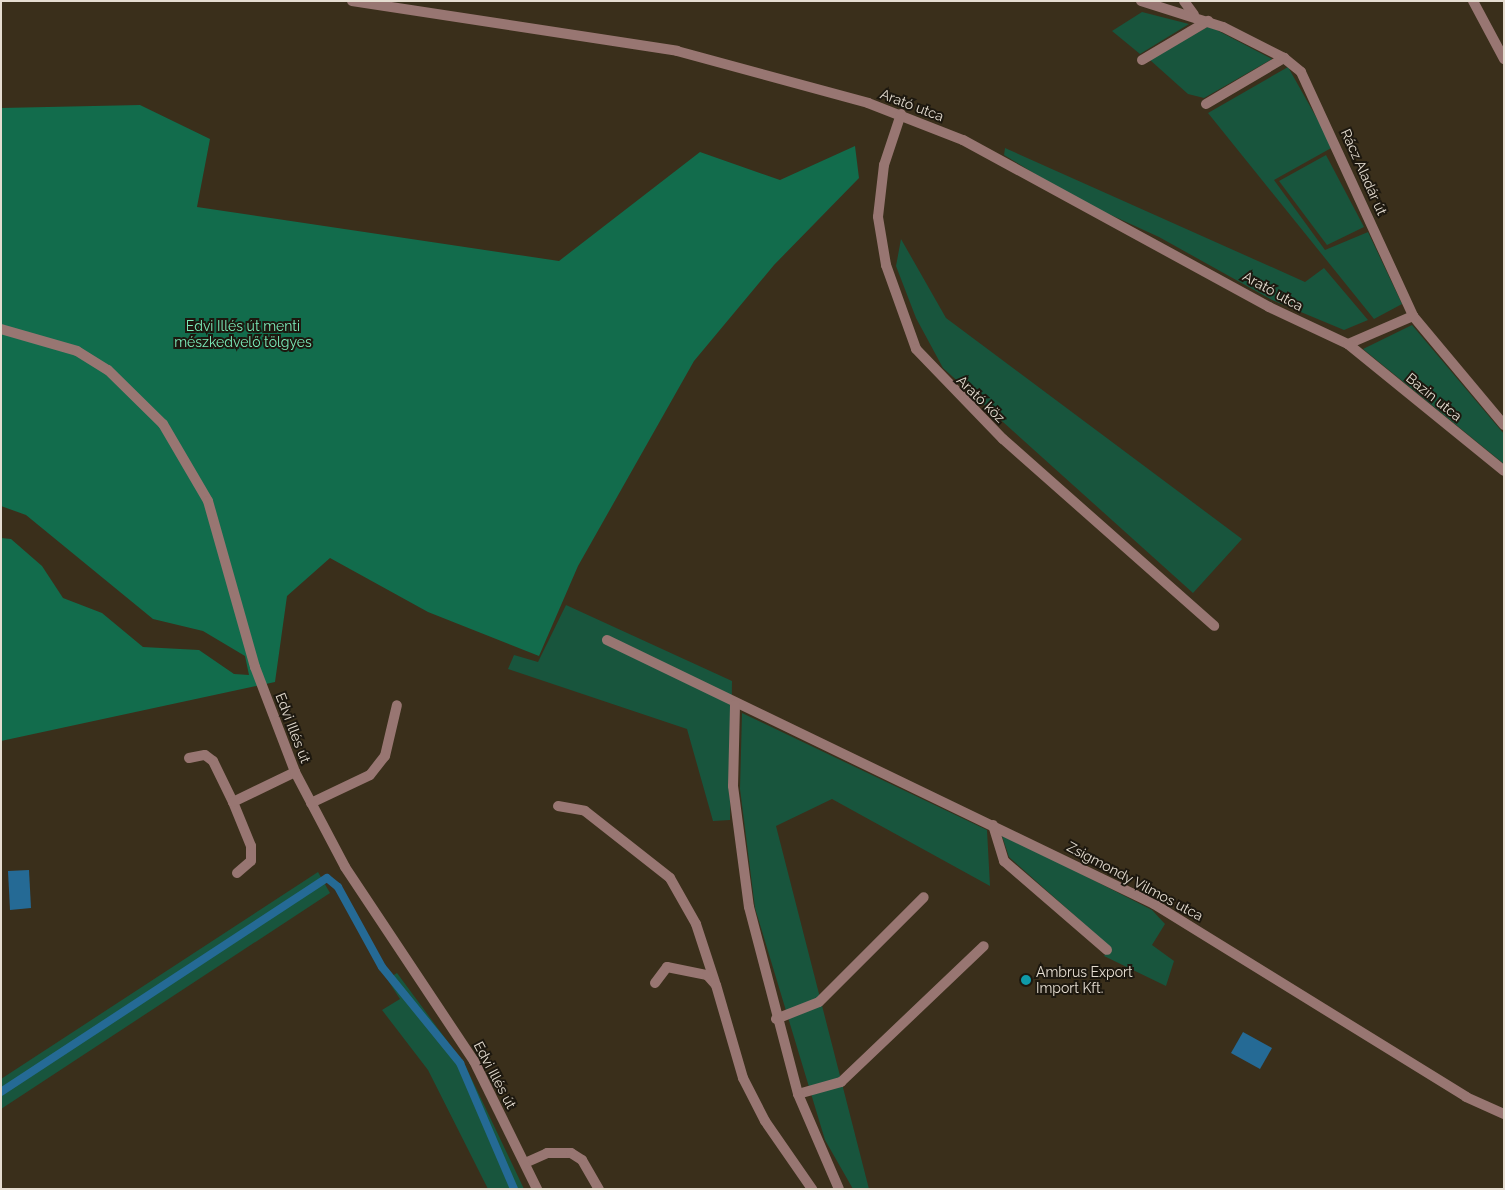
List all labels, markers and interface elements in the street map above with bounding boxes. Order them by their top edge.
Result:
street label: Arató utca [878,85,946,125]
street label: Rácz Aladár út [1337,126,1391,218]
street label: Arató utca [1240,268,1306,314]
park label: Edvi Illés út menti mészkedvelő tölgyes [174,318,312,351]
street label: Bazin utca [1403,369,1465,425]
street label: Arató köz [953,372,1009,426]
street label: Edvi Illés út [272,691,314,765]
street label: Zsigmondy Vilmos utca [1064,838,1206,924]
place label: Ambrus Export Import Kft. [1036,964,1133,996]
marker: Ambrus Export Import Kft. [1020,974,1032,986]
street label: Edvi Illés út [470,1038,520,1112]

